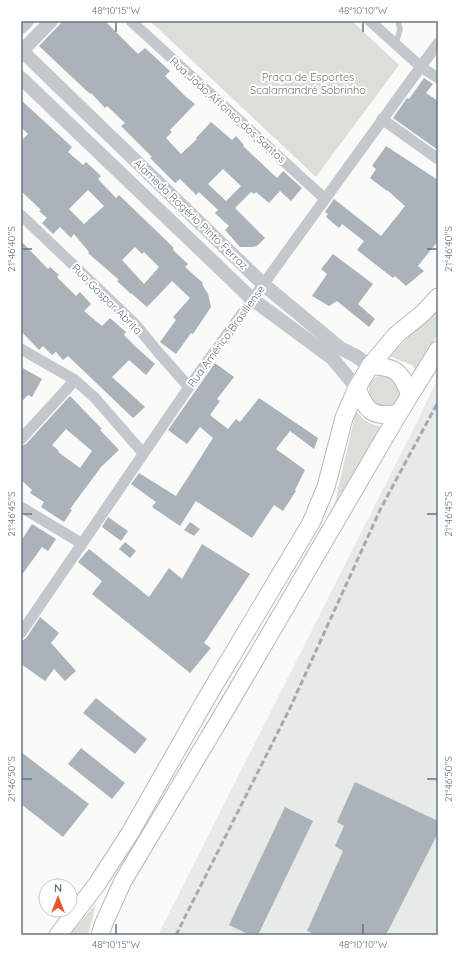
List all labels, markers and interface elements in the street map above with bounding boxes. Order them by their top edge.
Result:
text: 48°10'15"W [92,4,140,17]
text: 48°10'10"W [339,4,388,17]
street label: Rua João Affonso dos Santos [167,54,289,166]
park label: Praça de Esportes Scalamandré Sobrinho [250,70,366,97]
street label: Alameda Rogério Pinto Ferraz [131,156,251,272]
text: 21°46'40"S [5,226,18,272]
text: 21°46'40"S [442,226,455,272]
street label: Rua Gaspar Abrita [69,261,145,337]
street label: Rua Américo Brasiliense [184,282,268,390]
text: 21°46'45"S [5,491,18,537]
text: 21°46'45"S [442,491,455,537]
text: 21°46'50"S [5,756,18,802]
text: 21°46'50"S [442,756,455,802]
north arrow [38,878,78,918]
text: N [54,881,62,895]
text: 48°10'15"W [92,938,140,951]
text: 48°10'10"W [339,938,388,951]

